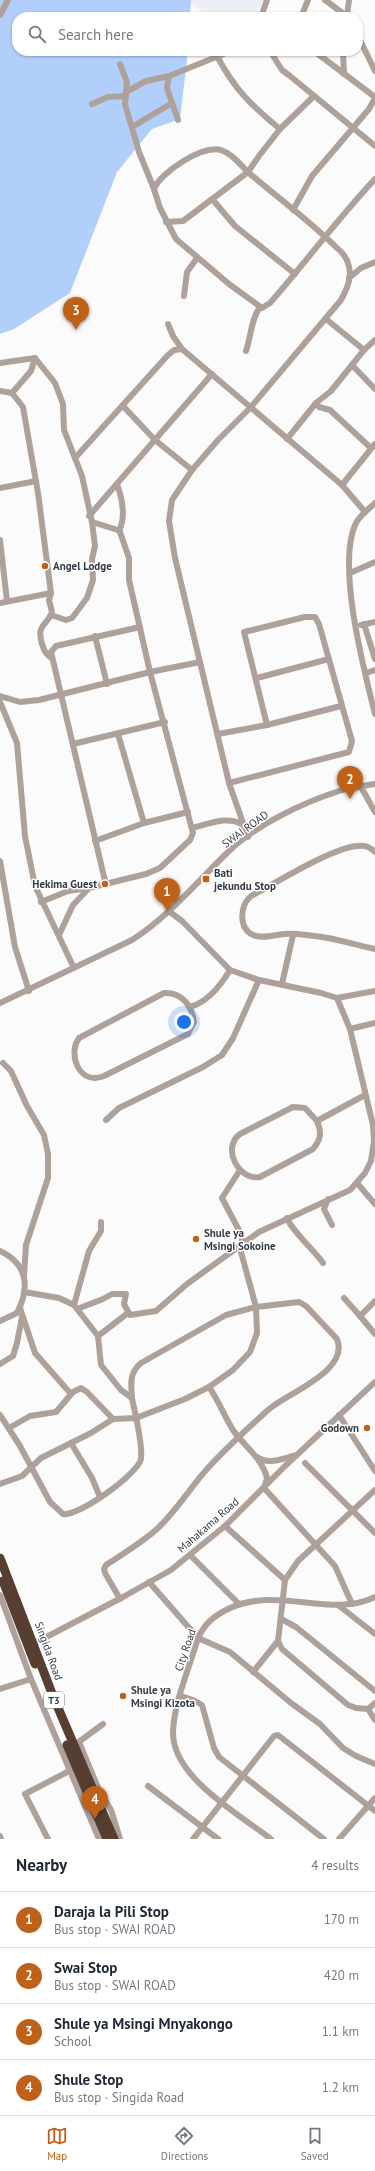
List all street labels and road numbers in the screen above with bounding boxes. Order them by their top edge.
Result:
street label: SWAI ROAD [219,807,271,851]
street label: Mahakama Road [174,1494,242,1556]
street label: Singida Road [32,1620,66,1682]
street label: City Road [171,1627,199,1673]
road number: T3 [44,1692,64,1708]

